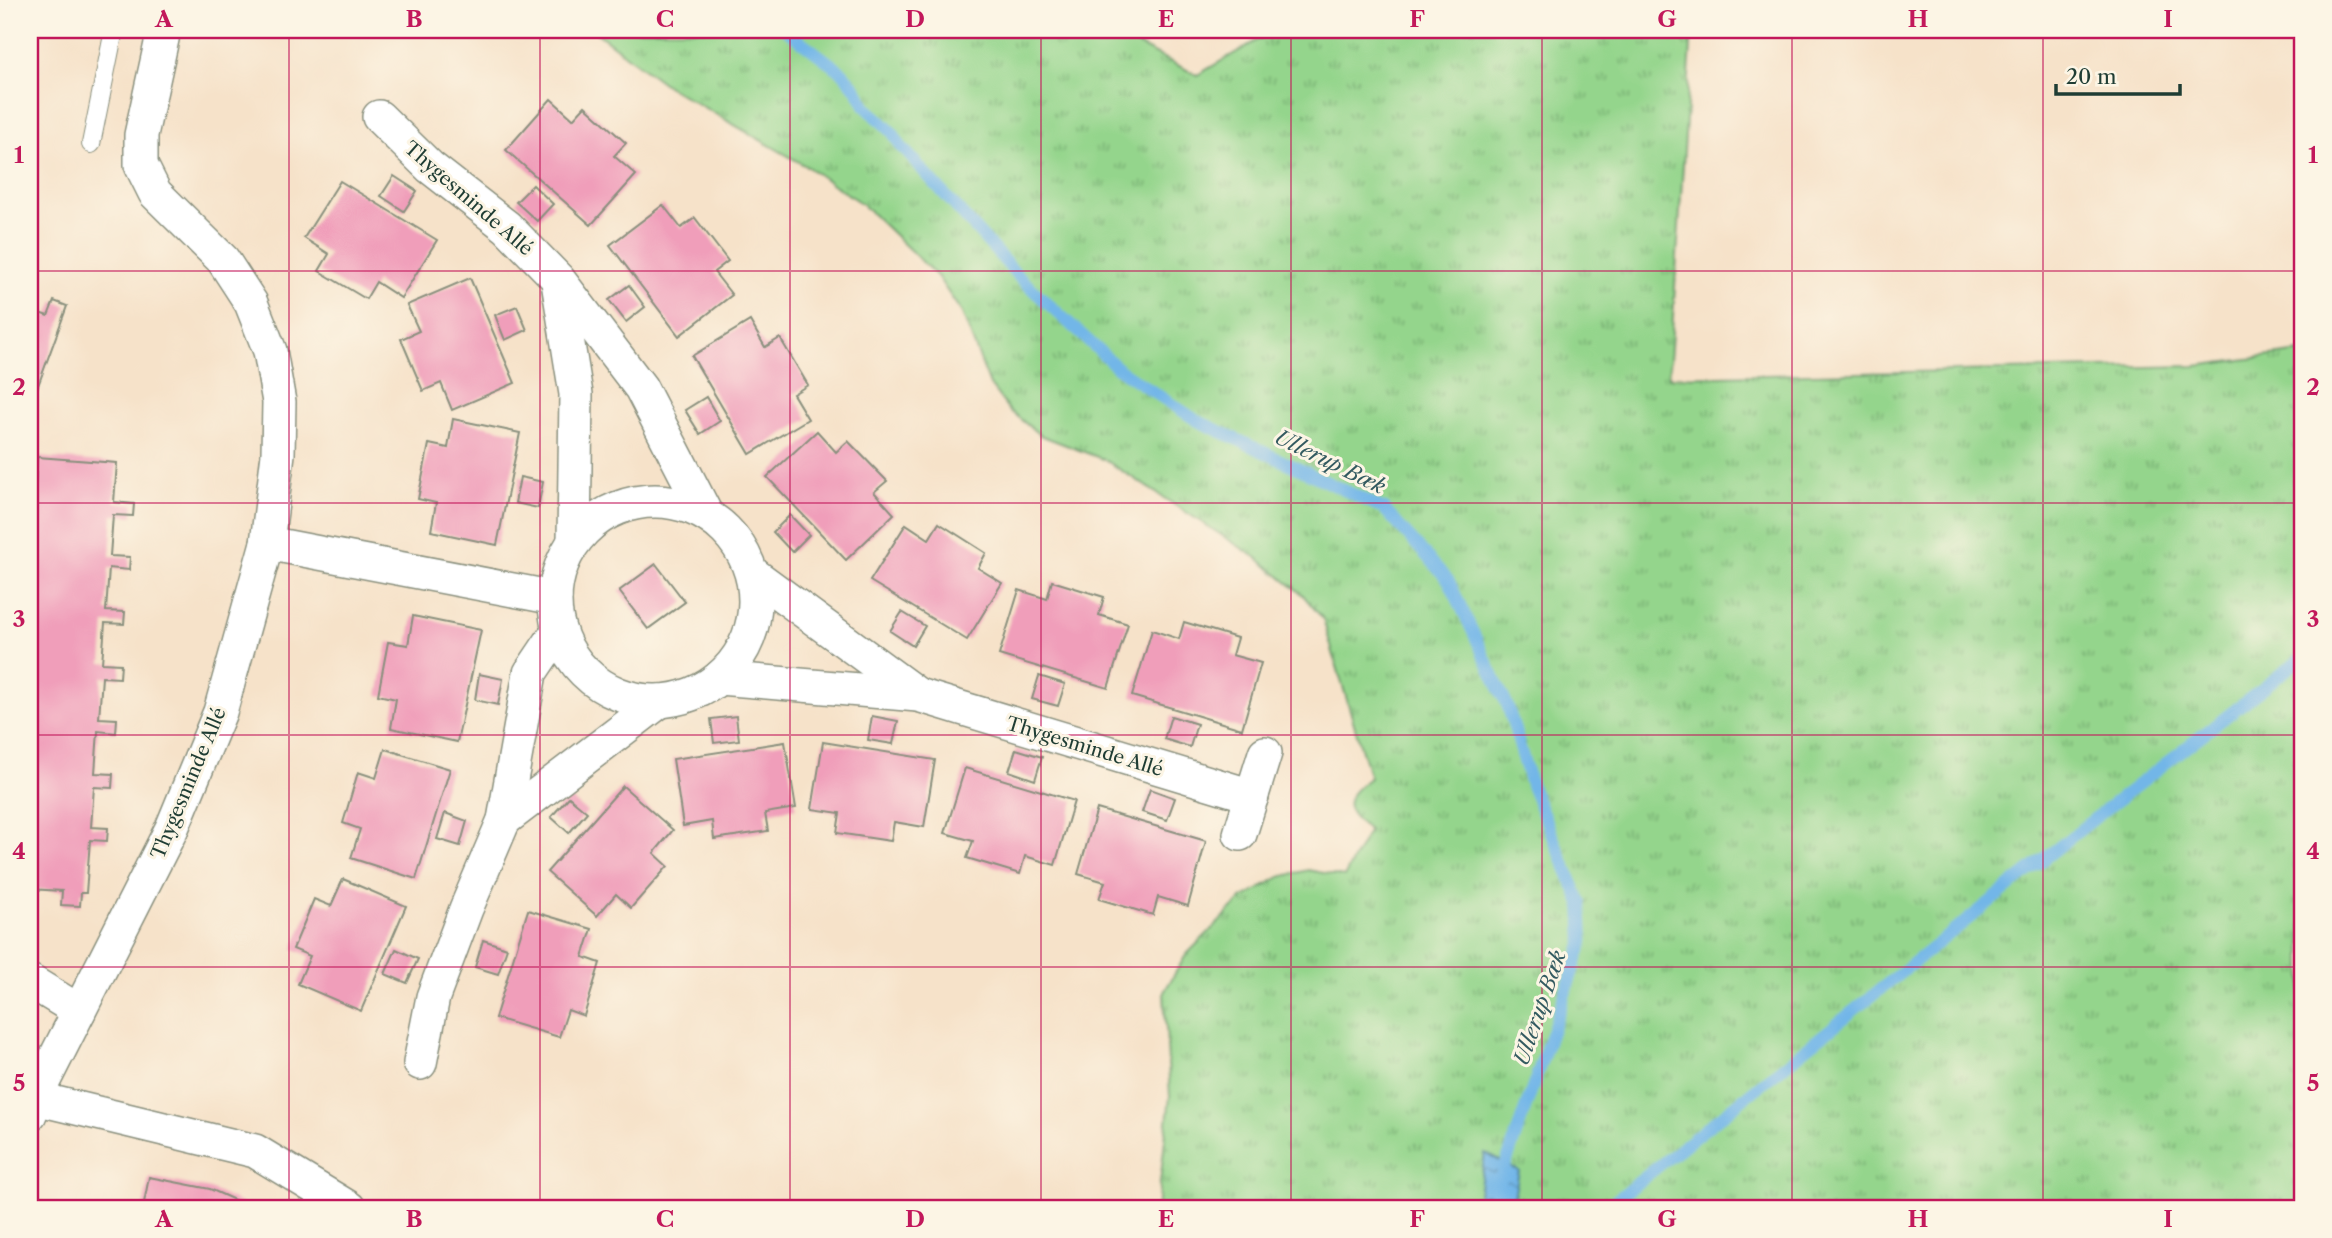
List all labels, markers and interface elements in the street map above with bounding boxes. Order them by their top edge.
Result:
text: A [154,5,174,33]
text: B [405,5,423,33]
text: C [656,5,674,33]
text: D [905,5,925,33]
text: E [1158,5,1174,33]
text: F [1409,5,1425,33]
text: G [1657,5,1677,33]
text: H [1908,5,1929,33]
text: I [2163,5,2173,33]
scale bar [2056,52,2180,96]
text: 20 m [2066,64,2117,89]
street label: Thygesminde Allé [400,136,538,260]
text: 1 [14,141,25,169]
text: 1 [2308,141,2319,169]
text: 2 [12,373,26,401]
text: 2 [2306,373,2320,401]
water label: Ullerup Bæk [1271,424,1390,499]
text: 3 [13,605,26,633]
text: 3 [2307,605,2320,633]
street label: Thygesminde Allé [146,704,231,862]
street label: Thygesminde Allé [1004,712,1166,781]
text: 4 [12,837,26,865]
text: 4 [2306,837,2320,865]
water label: Ullerup Bæk [1508,947,1571,1069]
text: 5 [13,1069,25,1097]
text: 5 [2307,1069,2319,1097]
text: A [154,1205,174,1233]
text: B [405,1205,423,1233]
text: C [656,1205,674,1233]
text: D [905,1205,925,1233]
text: E [1158,1205,1174,1233]
text: F [1409,1205,1425,1233]
text: G [1657,1205,1677,1233]
text: H [1908,1205,1929,1233]
text: I [2163,1205,2173,1233]

